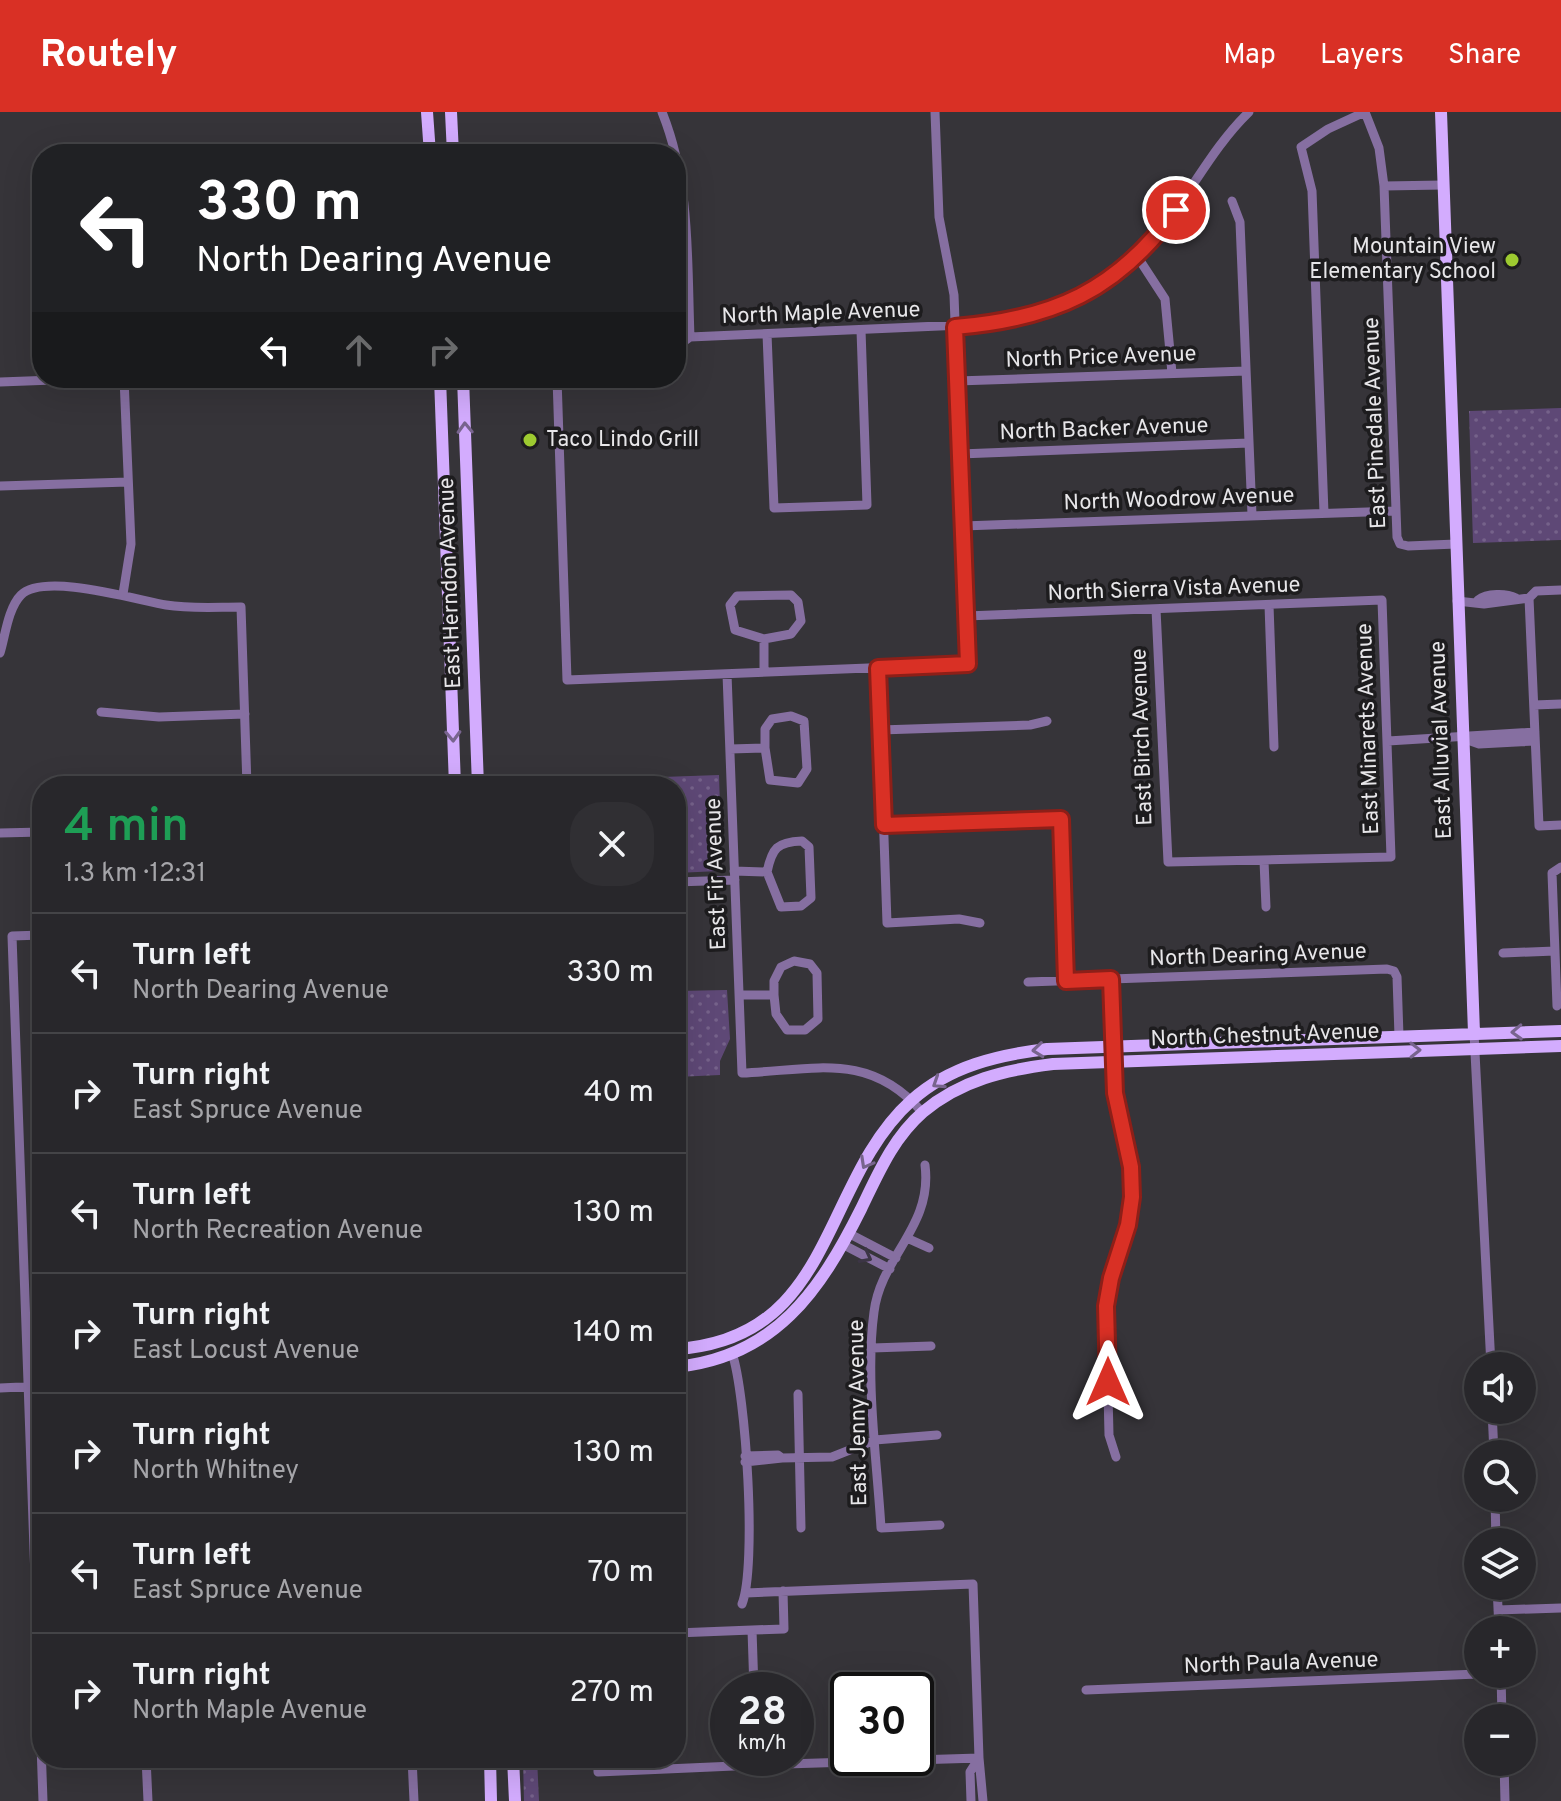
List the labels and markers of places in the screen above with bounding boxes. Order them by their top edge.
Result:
pin [1142,176,1210,244]
place label: Mountain View Elementary School [1309,234,1496,286]
marker: Mountain View Elementary School [1503,251,1521,269]
place label: Taco Lindo Grill [546,427,699,454]
marker: Taco Lindo Grill [521,431,539,449]

